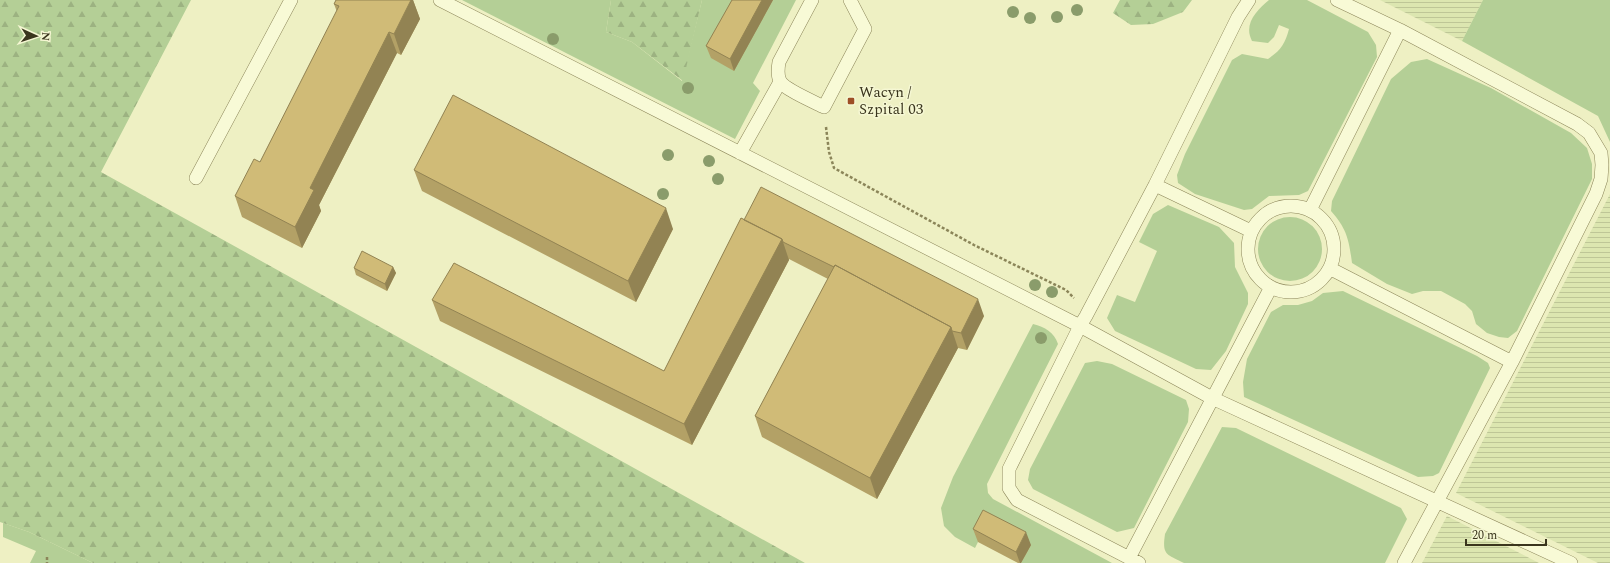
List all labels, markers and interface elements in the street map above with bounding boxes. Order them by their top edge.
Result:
north arrow [16,16,56,56]
text: N [37,32,54,41]
place label: Wacyn / Szpital 03 [859,81,924,121]
marker: Wacyn / Szpital 03 [846,96,856,106]
scale bar [1466,521,1546,547]
text: 20 m [1472,526,1497,545]

